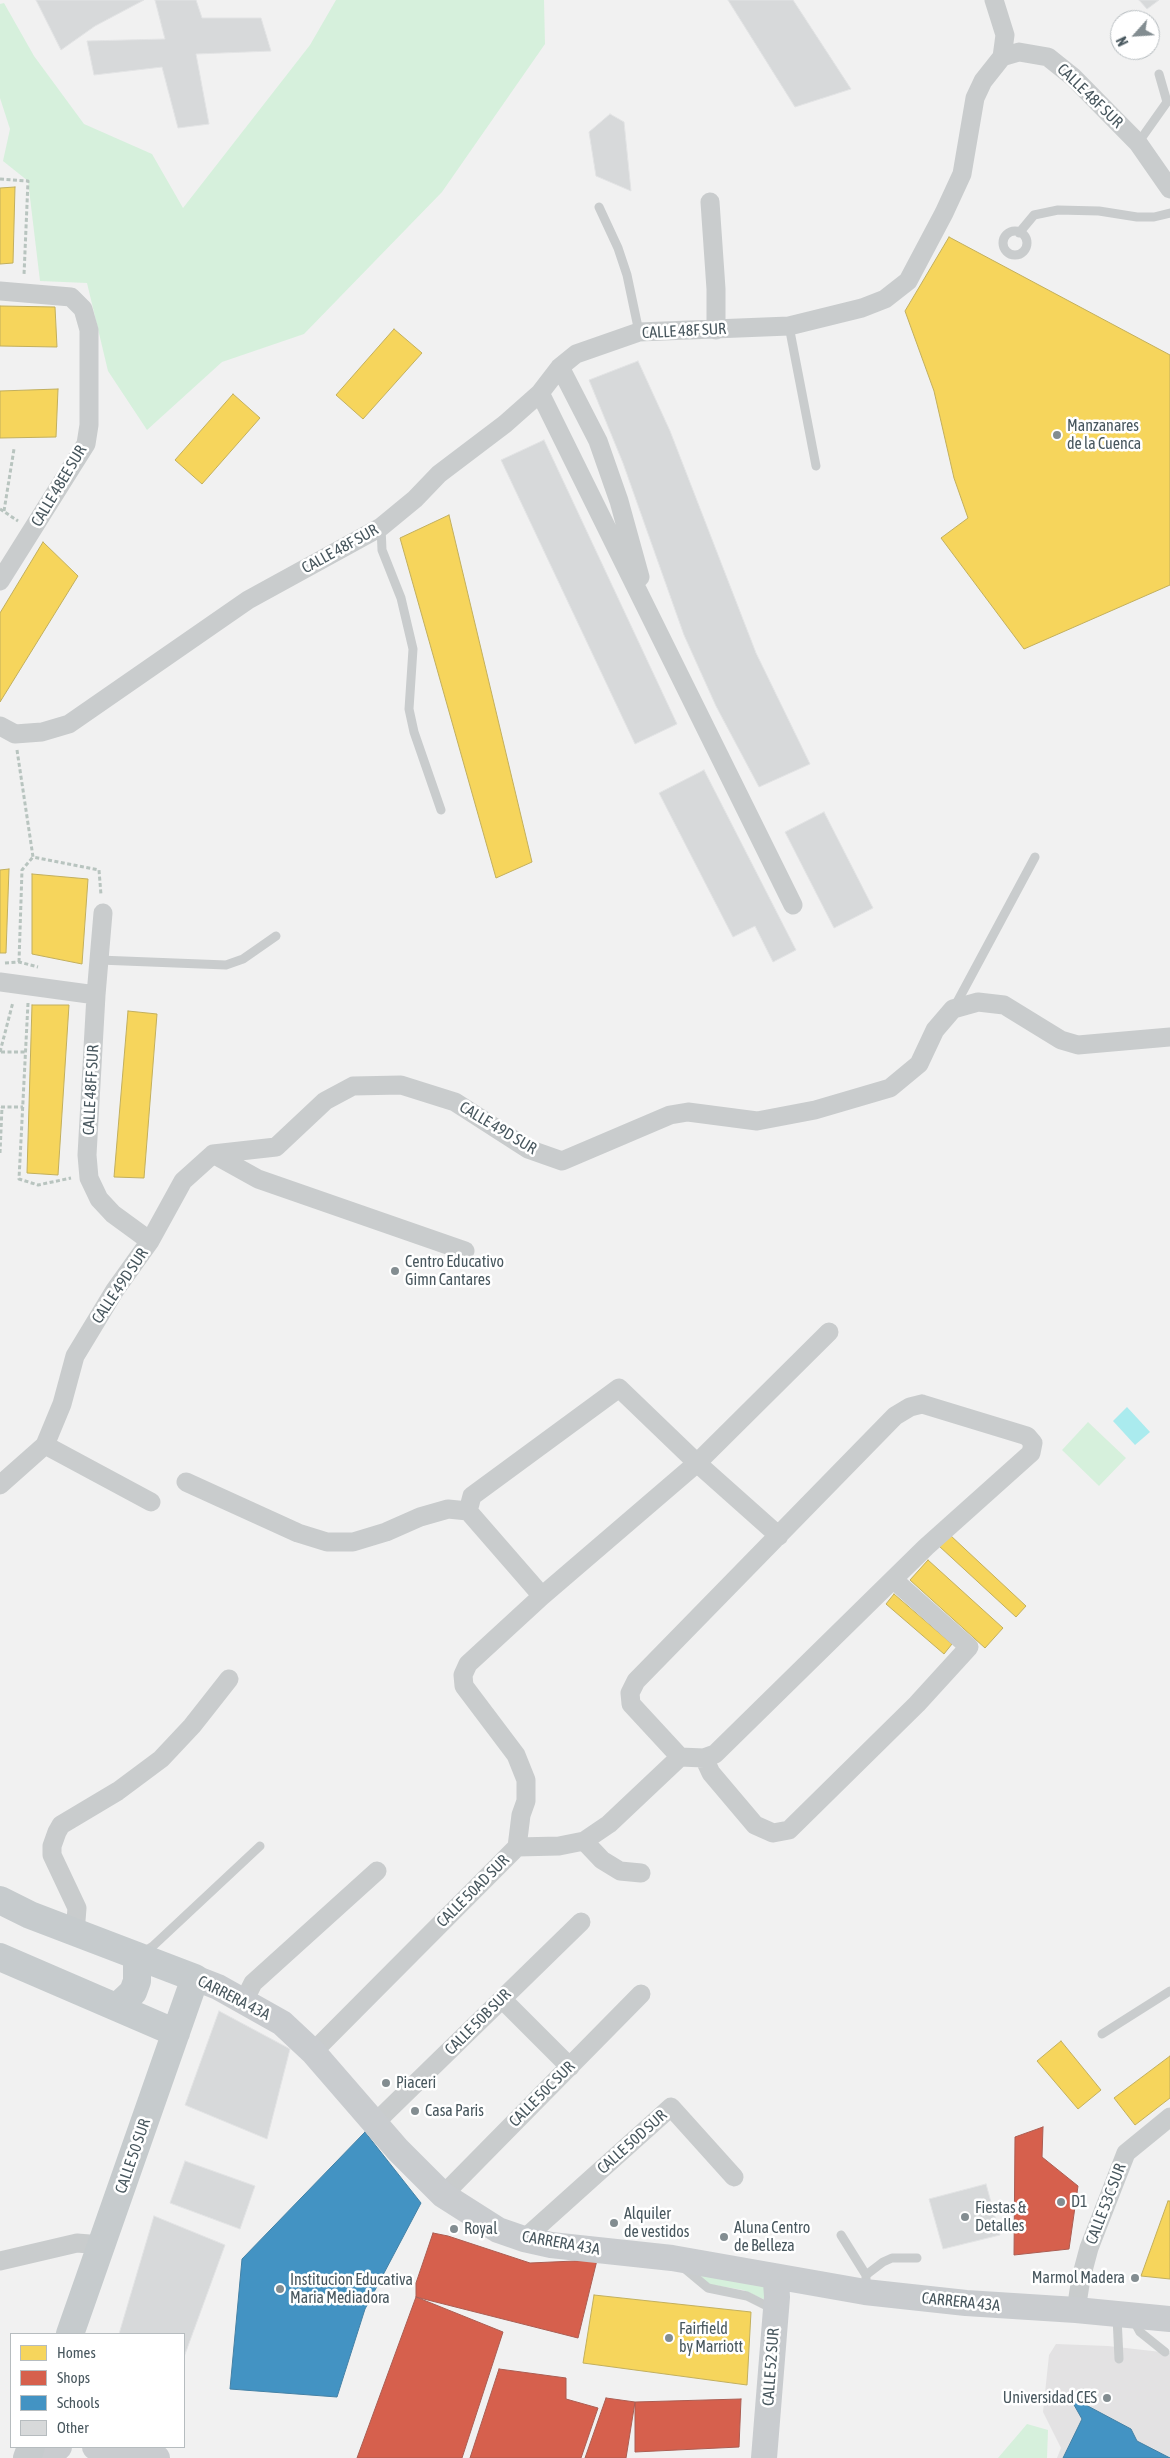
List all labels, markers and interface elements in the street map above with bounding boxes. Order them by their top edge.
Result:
north arrow [1110,10,1160,60]
text: N [1113,34,1131,48]
street label: CALLE 48F SUR [1053,60,1127,132]
street label: CALLE 48F SUR [641,319,727,343]
place label: Manzanares de la Cuenca [1067,416,1141,454]
marker: Manzanares de la Cuenca [1051,429,1063,441]
street label: CALLE 48EE SUR [27,442,91,530]
street label: CALLE 48F SUR [298,520,382,578]
street label: CALLE 48FF SUR [79,1044,103,1136]
street label: CALLE 49D SUR [456,1097,540,1159]
street label: CALLE 49D SUR [88,1245,152,1327]
place label: Centro Educativo Gimn Cantares [405,1252,504,1290]
marker: Centro Educativo Gimn Cantares [389,1265,401,1277]
street label: CALLE 50AD SUR [433,1851,513,1931]
street label: CARRERA 43A [195,1972,273,2024]
street label: CALLE 50B SUR [441,1985,515,2059]
street label: CALLE 50C SUR [505,2057,579,2131]
place label: Piaceri [396,2073,436,2093]
marker: Piaceri [380,2077,392,2089]
place label: Casa Paris [425,2101,484,2121]
marker: Casa Paris [409,2105,421,2117]
street label: CALLE 50D SUR [593,2106,671,2178]
street label: CALLE 50 SUR [111,2116,155,2196]
street label: CALLE 53C SUR [1082,2161,1130,2247]
place label: D1 [1071,2192,1087,2212]
marker: D1 [1055,2196,1067,2208]
place label: Fiestas & Detalles [975,2198,1026,2236]
place label: Alquiler de vestidos [624,2204,689,2242]
marker: Fiestas & Detalles [959,2211,971,2223]
marker: Alquiler de vestidos [608,2217,620,2229]
place label: Aluna Centro de Belleza [734,2218,810,2256]
place label: Royal [464,2219,497,2239]
marker: Royal [448,2223,460,2235]
street label: CARRERA 43A [521,2227,601,2259]
marker: Aluna Centro de Belleza [718,2231,730,2243]
place label: Marmol Madera [1032,2268,1125,2288]
place label: Institucion Educativa Maria Mediadora [290,2270,413,2308]
marker: Marmol Madera [1129,2272,1141,2284]
marker: Institucion Educativa Maria Mediadora [274,2283,286,2295]
street label: CARRERA 43A [921,2288,1001,2316]
place label: Fairfield by Marriott [679,2319,743,2357]
street label: CALLE 52 SUR [759,2328,783,2406]
marker: Fairfield by Marriott [663,2332,675,2344]
legend [10,2333,185,2448]
text: Homes [57,2344,96,2361]
text: Shops [57,2369,90,2386]
place label: Universidad CES [1003,2388,1097,2408]
marker: Universidad CES [1101,2392,1113,2404]
text: Schools [57,2394,100,2411]
text: Other [57,2419,89,2436]

